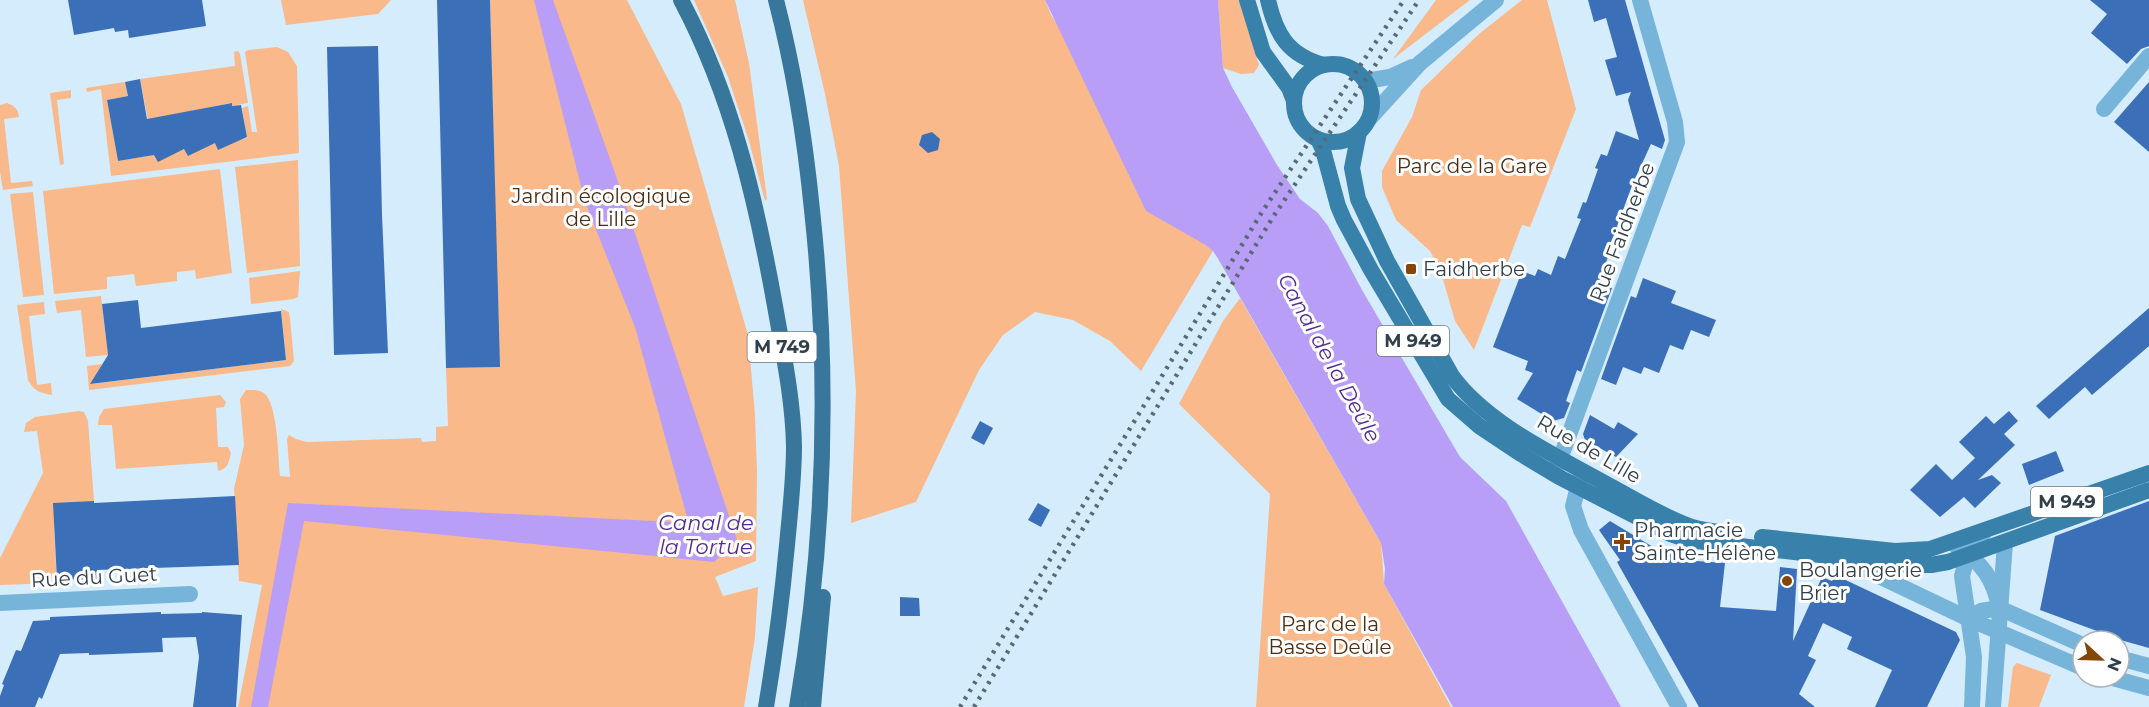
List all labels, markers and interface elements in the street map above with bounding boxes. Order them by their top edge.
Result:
park label: Parc de la Gare [1397,154,1547,178]
street label: Rue Faidherbe [1584,159,1660,305]
park label: Jardin écologique de Lille [510,184,691,231]
place label: Faidherbe [1423,257,1525,281]
marker: Faidherbe [1404,262,1418,276]
water label: Canal de la Deûle [1273,269,1386,446]
road number: M 949 [1377,326,1449,356]
road number: M 749 [748,332,816,362]
street label: Rue de Lille [1533,410,1645,488]
road number: M 949 [2031,487,2103,517]
water label: Canal de la Tortue [658,510,754,559]
place label: Pharmacie Sainte-Hélène [1634,518,1776,565]
marker: Pharmacie Sainte-Hélène [1615,535,1629,549]
place label: Boulangerie Brier [1799,558,1922,605]
street label: Rue du Guet [30,562,158,592]
marker: Boulangerie Brier [1780,574,1794,588]
park label: Parc de la Basse Deûle [1268,612,1392,659]
north arrow [2071,629,2131,689]
text: N [2103,655,2126,674]

